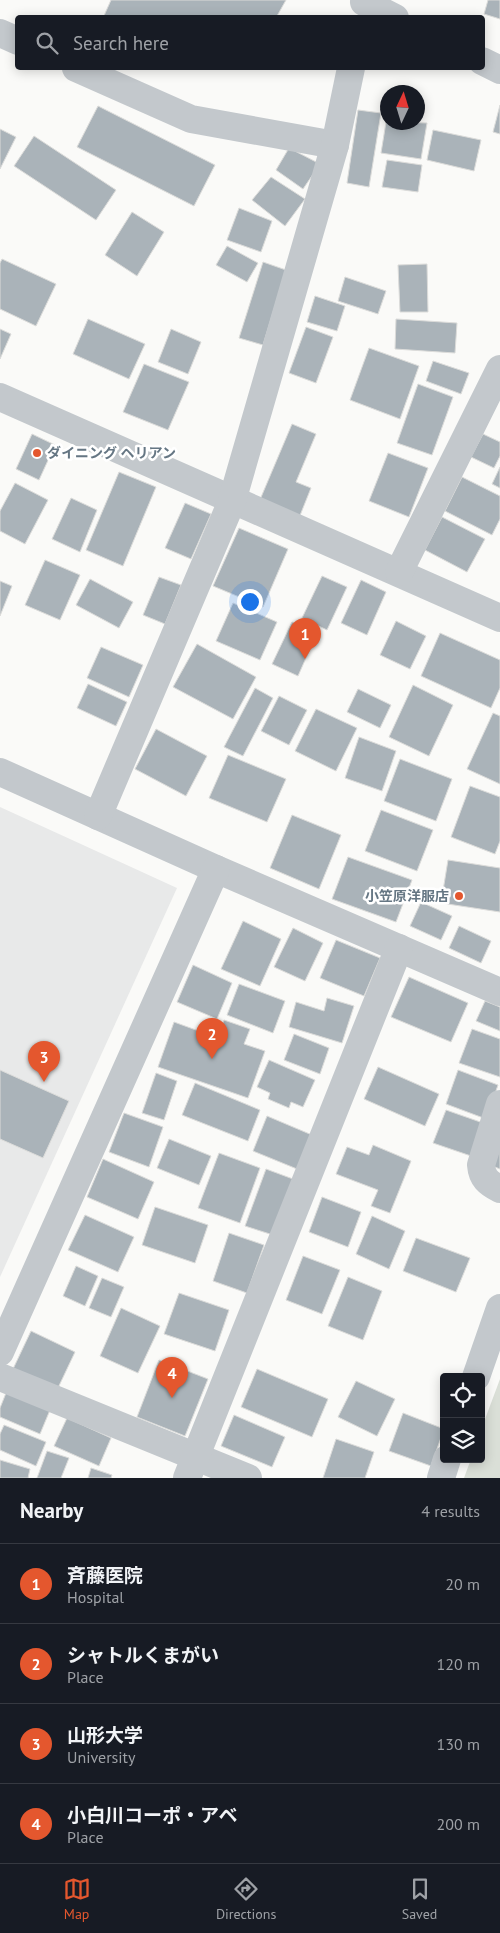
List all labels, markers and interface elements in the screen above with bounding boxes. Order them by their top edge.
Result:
search box [15,15,485,70]
icon: search [33,29,61,57]
text: Search here [73,31,169,55]
north arrow [380,85,425,130]
place label: ダイニング ヘリアン [47,444,176,462]
marker: ダイニング ヘリアン [31,447,43,459]
your location [237,589,263,615]
pin: 1 [289,618,321,659]
place label: 小笠原洋服店 [365,887,449,905]
marker: 小笠原洋服店 [453,890,465,902]
pin: 2 [196,1018,228,1059]
pin: 3 [28,1041,60,1082]
pin: 4 [156,1357,188,1398]
map controls [440,1373,485,1463]
button: locate [440,1373,485,1418]
button: layers [440,1418,485,1463]
text: Nearby [20,1497,83,1524]
text: 4 results [421,1501,480,1521]
text: 斉藤医院 [67,1563,143,1587]
text: 1 [31,1574,41,1594]
text: 20 m [445,1574,480,1594]
text: Hospital [67,1587,124,1607]
text: シャトルくまがい [67,1643,219,1667]
text: 2 [31,1654,41,1674]
text: 120 m [437,1654,480,1674]
text: Place [67,1667,104,1687]
text: 山形大学 [67,1723,143,1747]
text: 3 [31,1734,41,1754]
text: 130 m [437,1734,480,1754]
text: University [67,1747,135,1767]
text: 小白川コーポ・アベ [67,1803,238,1827]
text: 4 [31,1814,41,1834]
text: 200 m [437,1814,480,1834]
text: Place [67,1827,104,1847]
tab: Map [63,1875,91,1923]
tab: Directions [216,1875,276,1923]
tab: Saved [402,1875,437,1923]

